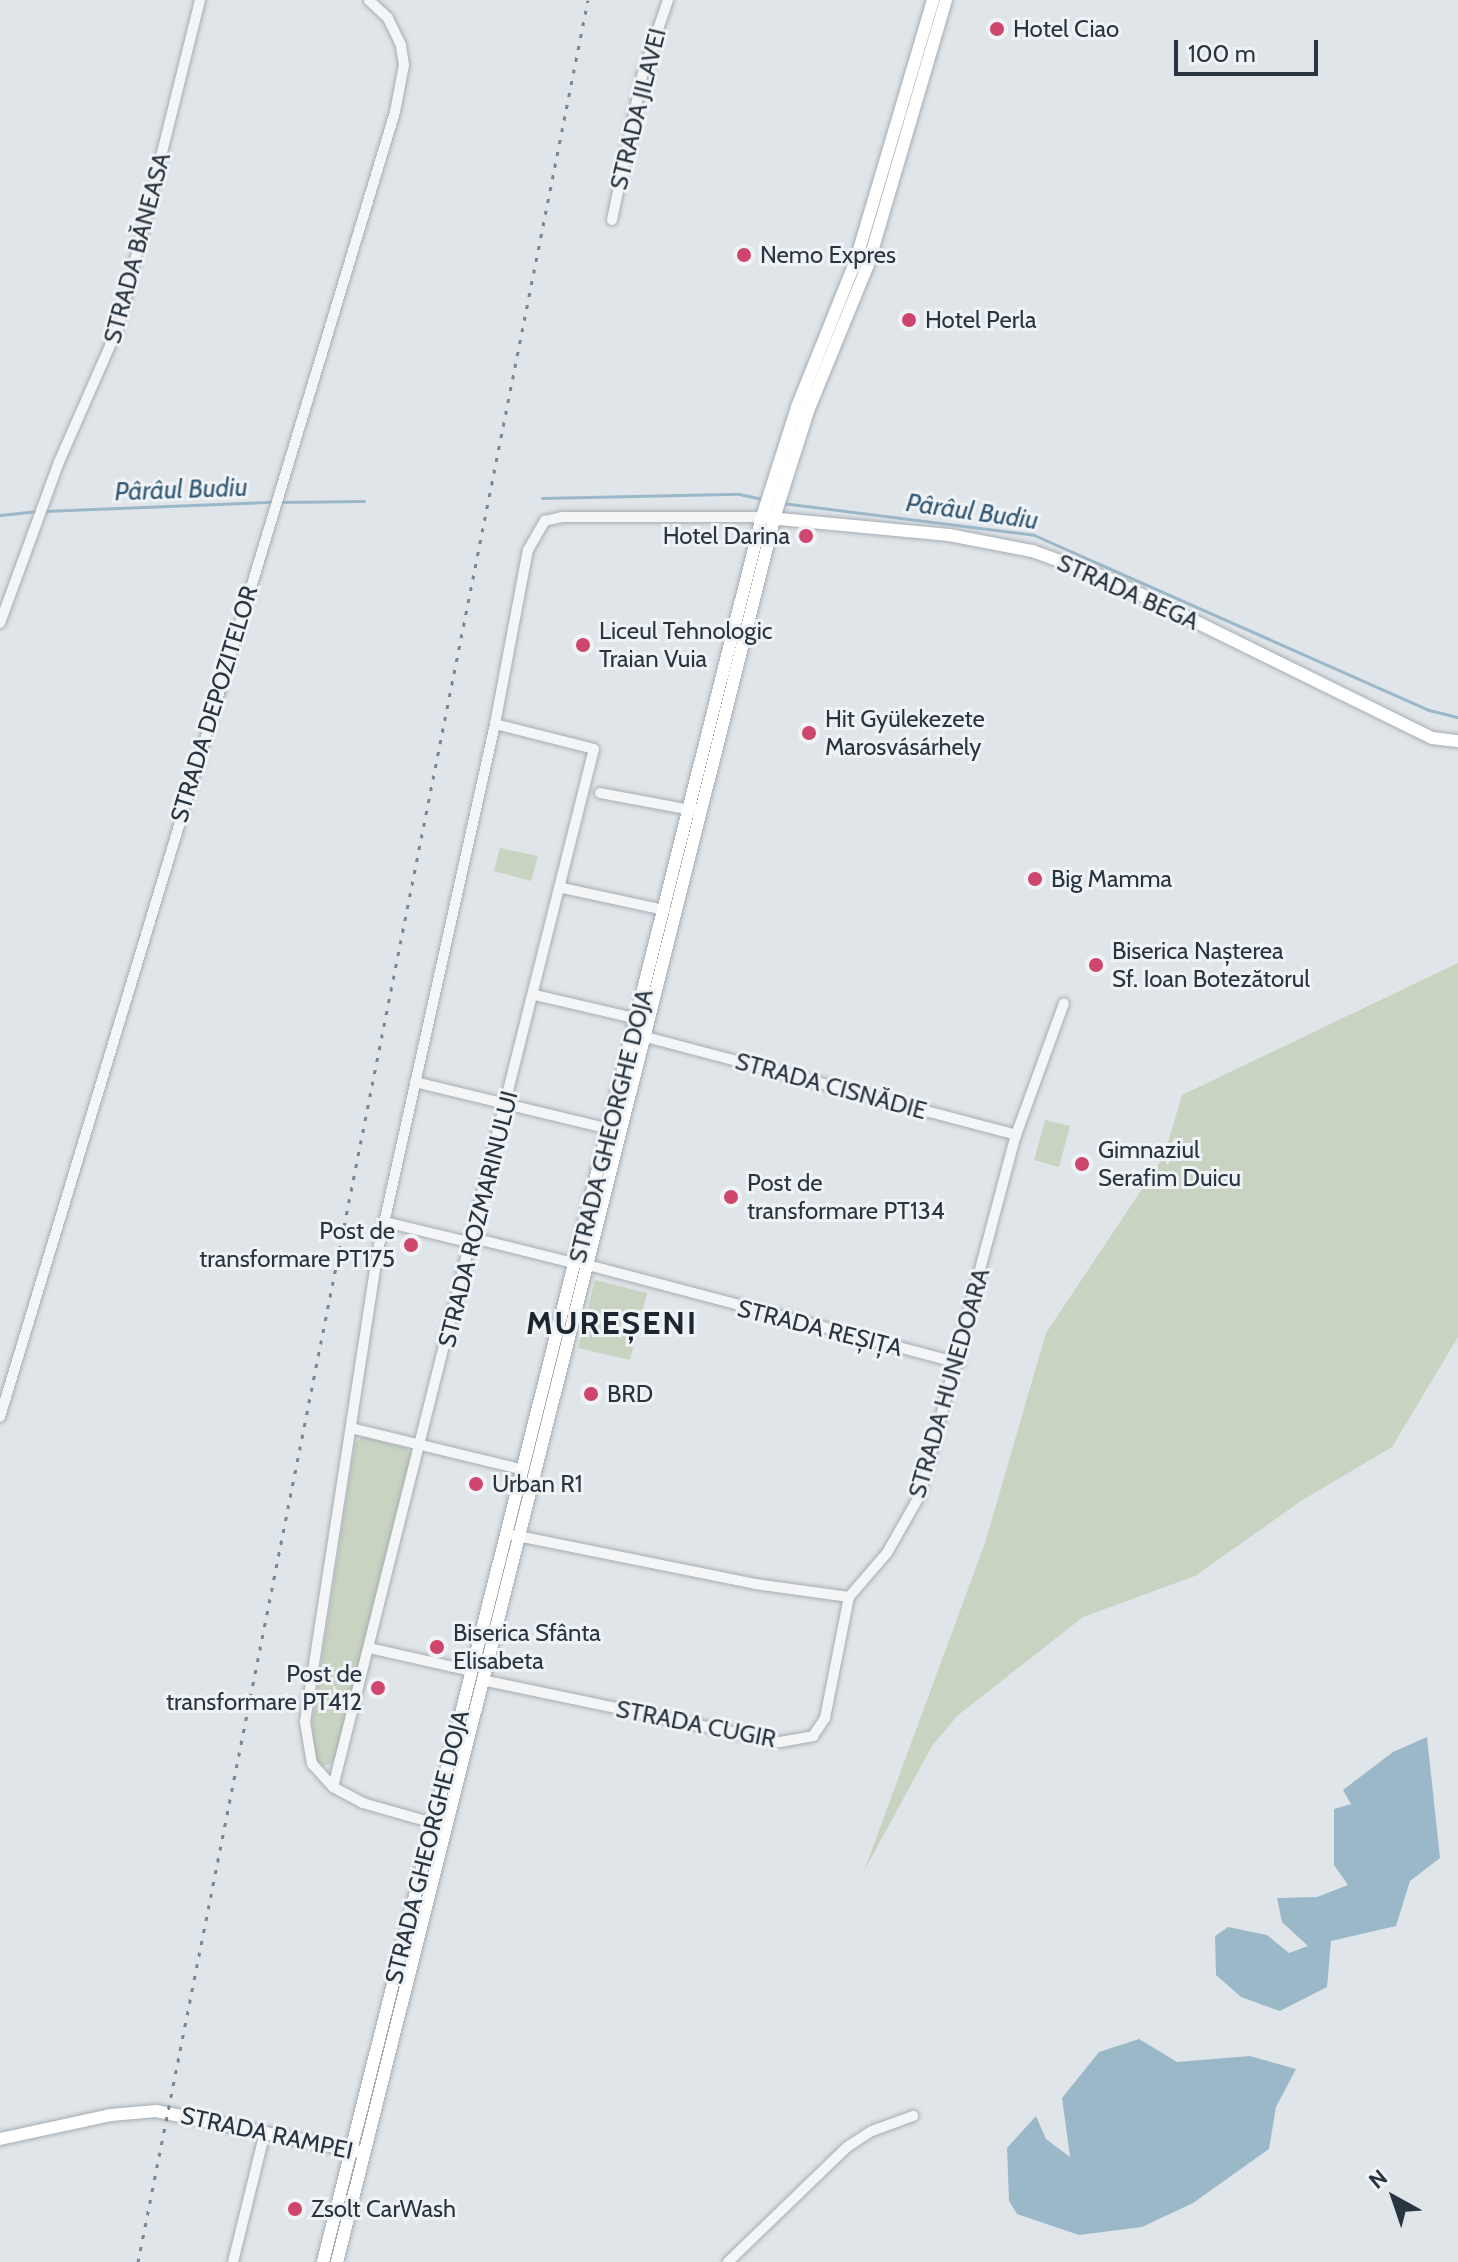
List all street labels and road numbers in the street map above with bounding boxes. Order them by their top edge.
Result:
street label: STRADA JILAVEI [604,25,672,193]
street label: STRADA BĂNEASA [98,149,176,347]
street label: STRADA BEGA [1053,548,1203,636]
street label: STRADA DEPOZITELOR [164,582,264,826]
street label: STRADA GHEORGHE DOJA [563,986,659,1266]
street label: STRADA CISNĂDIE [732,1047,930,1125]
street label: STRADA ROZMARINULUI [432,1088,524,1350]
street label: STRADA HUNEDOARA [902,1265,996,1501]
street label: STRADA REȘIȚA [735,1294,905,1362]
street label: STRADA CUGIR [614,1694,778,1754]
street label: STRADA GHEORGHE DOJA [379,1707,475,1987]
street label: STRADA RAMPEI [178,2101,356,2165]

